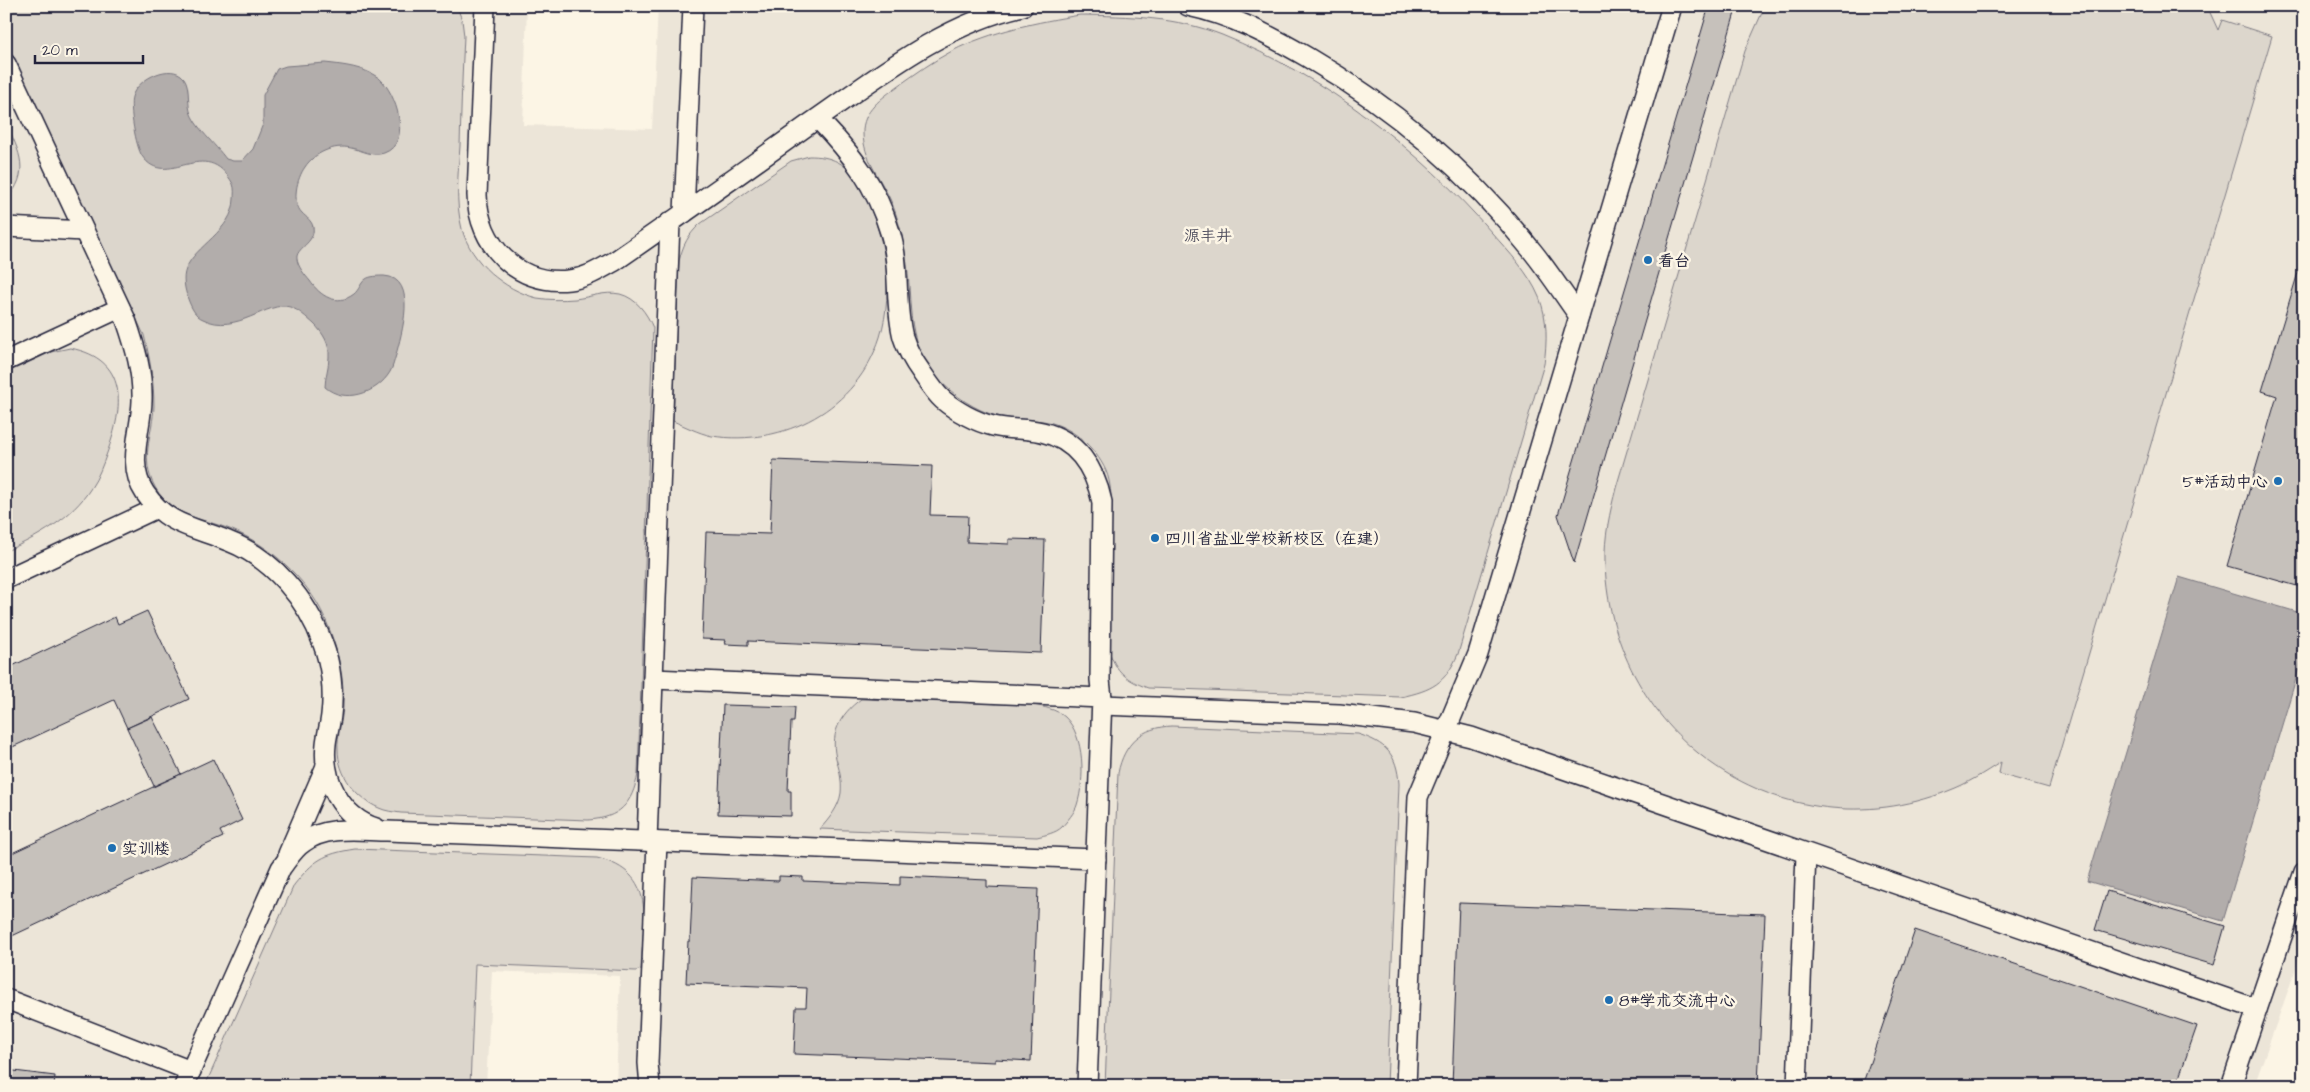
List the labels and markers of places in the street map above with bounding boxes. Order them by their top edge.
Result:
place label: 看台 [1658,250,1690,272]
marker: 看台 [1642,254,1654,266]
place label: 5#活动中心 [2182,471,2268,493]
marker: 5#活动中心 [2272,475,2284,487]
place label: 四川省盐业学校新校区（在建） [1165,528,1389,550]
marker: 四川省盐业学校新校区（在建） [1149,532,1161,544]
place label: 实训楼 [122,838,170,860]
marker: 实训楼 [106,842,118,854]
place label: 8#学术交流中心 [1619,990,1736,1012]
marker: 8#学术交流中心 [1603,994,1615,1006]

